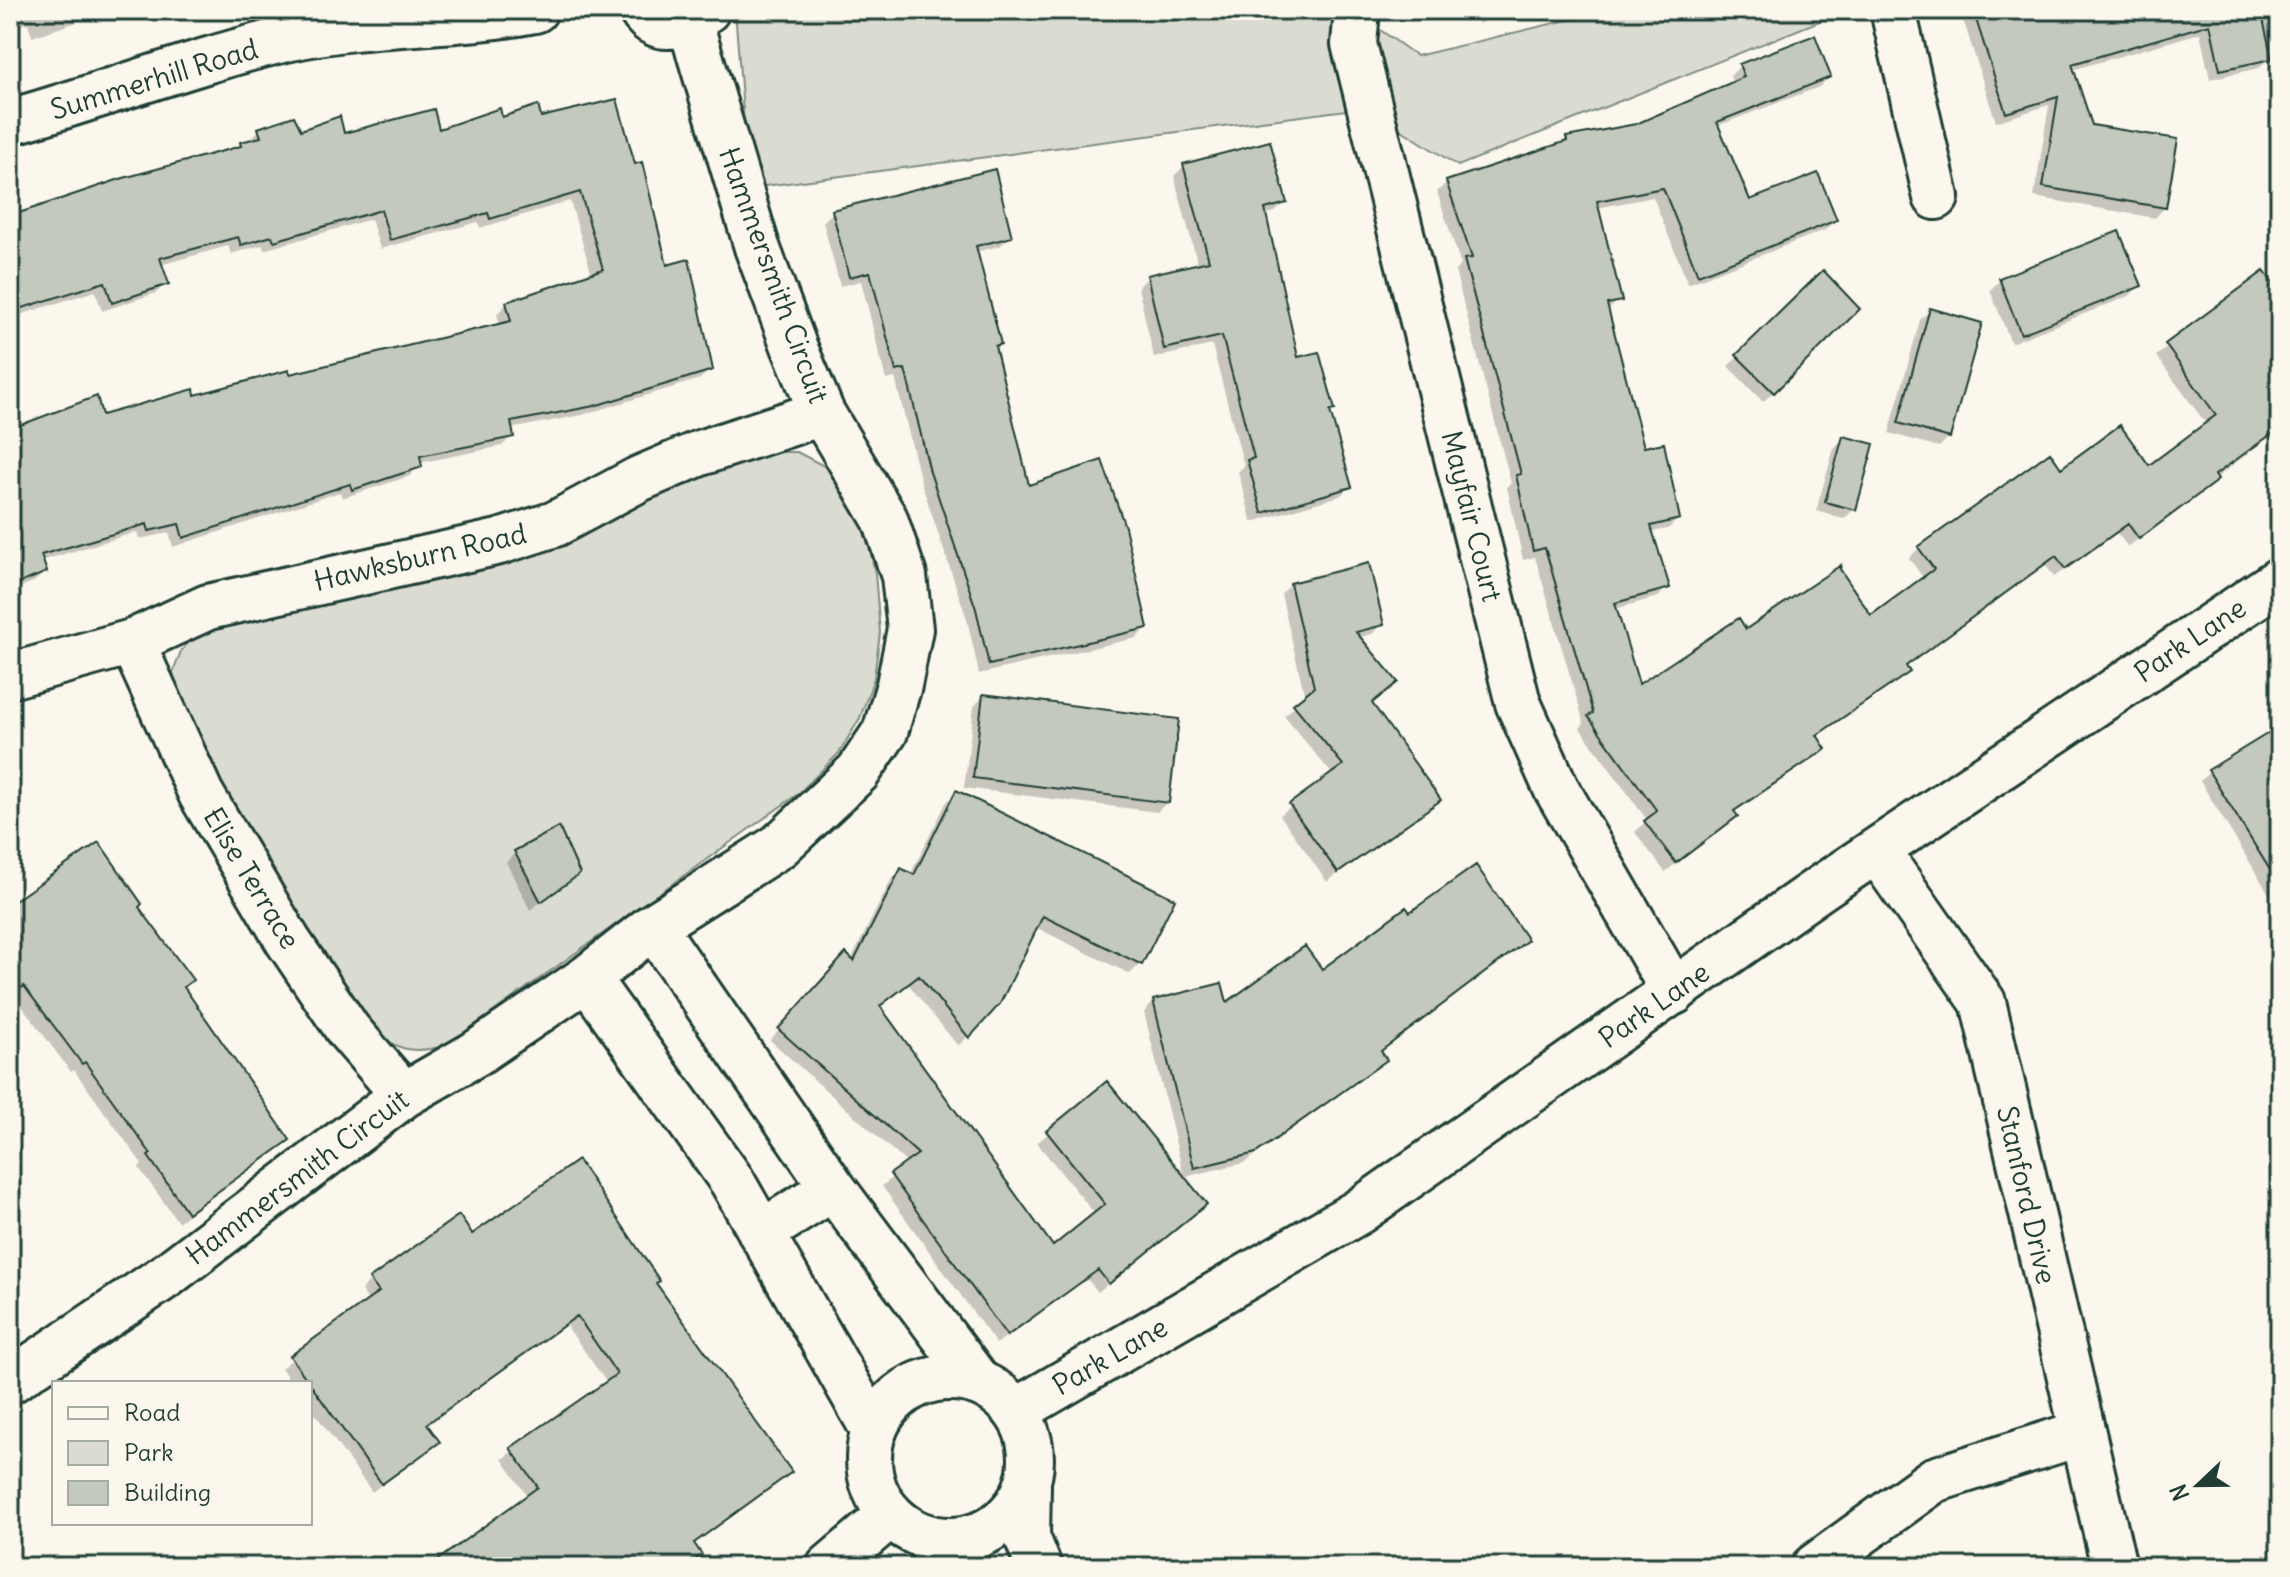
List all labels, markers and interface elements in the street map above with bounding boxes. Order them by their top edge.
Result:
street label: Summerhill Road [46,30,262,128]
street label: Hammersmith Circuit [711,142,837,408]
street label: Mayfair Court [1433,427,1511,605]
street label: Hawksburn Road [310,515,530,599]
street label: Park Lane [2127,590,2253,690]
street label: Elise Terrace [196,801,308,955]
street label: Park Lane [1592,954,1716,1056]
street label: Hammersmith Circuit [178,1081,416,1273]
street label: Stanford Drive [1989,1102,2065,1288]
street label: Park Lane [1046,1309,1174,1403]
legend [52,1381,312,1525]
text: Road [124,1397,180,1427]
text: Park [124,1437,174,1467]
north arrow [2158,1445,2238,1525]
text: Building [124,1477,211,1507]
text: N [2164,1480,2195,1505]

